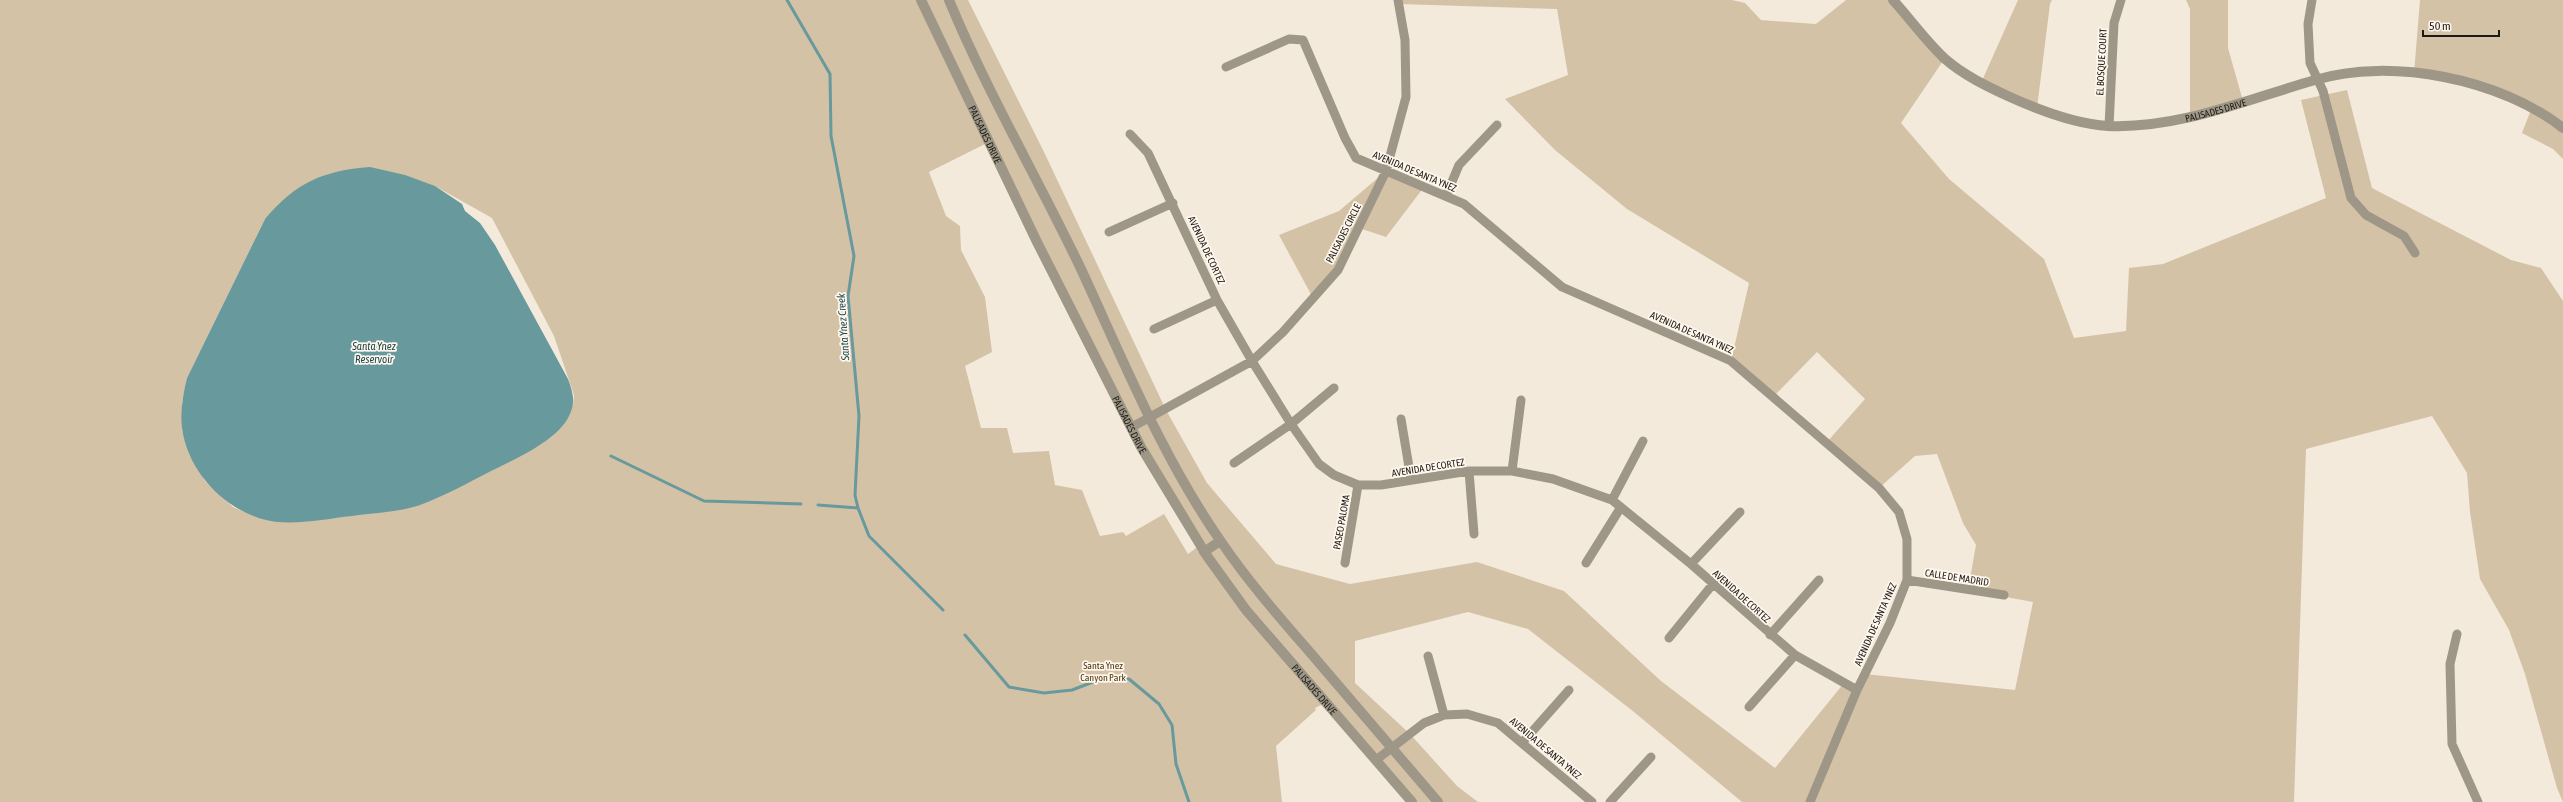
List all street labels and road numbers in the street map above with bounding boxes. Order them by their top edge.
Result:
street label: EL BOSQUE COURT [2094,28,2109,96]
street label: PALISADES DRIVE [2184,97,2248,124]
street label: PALISADES DRIVE [966,104,1004,166]
street label: AVENIDA DE SANTA YNEZ [1371,149,1459,194]
street label: PALISADES CIRCLE [1324,201,1363,265]
street label: AVENIDA DE CORTEZ [1186,214,1227,286]
street label: AVENIDA DE SANTA YNEZ [1649,309,1735,356]
street label: PALISADES DRIVE [1110,394,1149,456]
street label: AVENIDA DE CORTEZ [1391,456,1466,479]
street label: PASEO PALOMA [1331,494,1352,550]
street label: CALLE DE MADRID [1924,567,1990,588]
street label: AVENIDA DE CORTEZ [1711,568,1773,625]
street label: AVENIDA DE SANTA YNEZ [1852,581,1899,667]
street label: PALISADES DRIVE [1289,662,1339,717]
street label: AVENIDA DE SANTA YNEZ [1508,715,1584,782]

